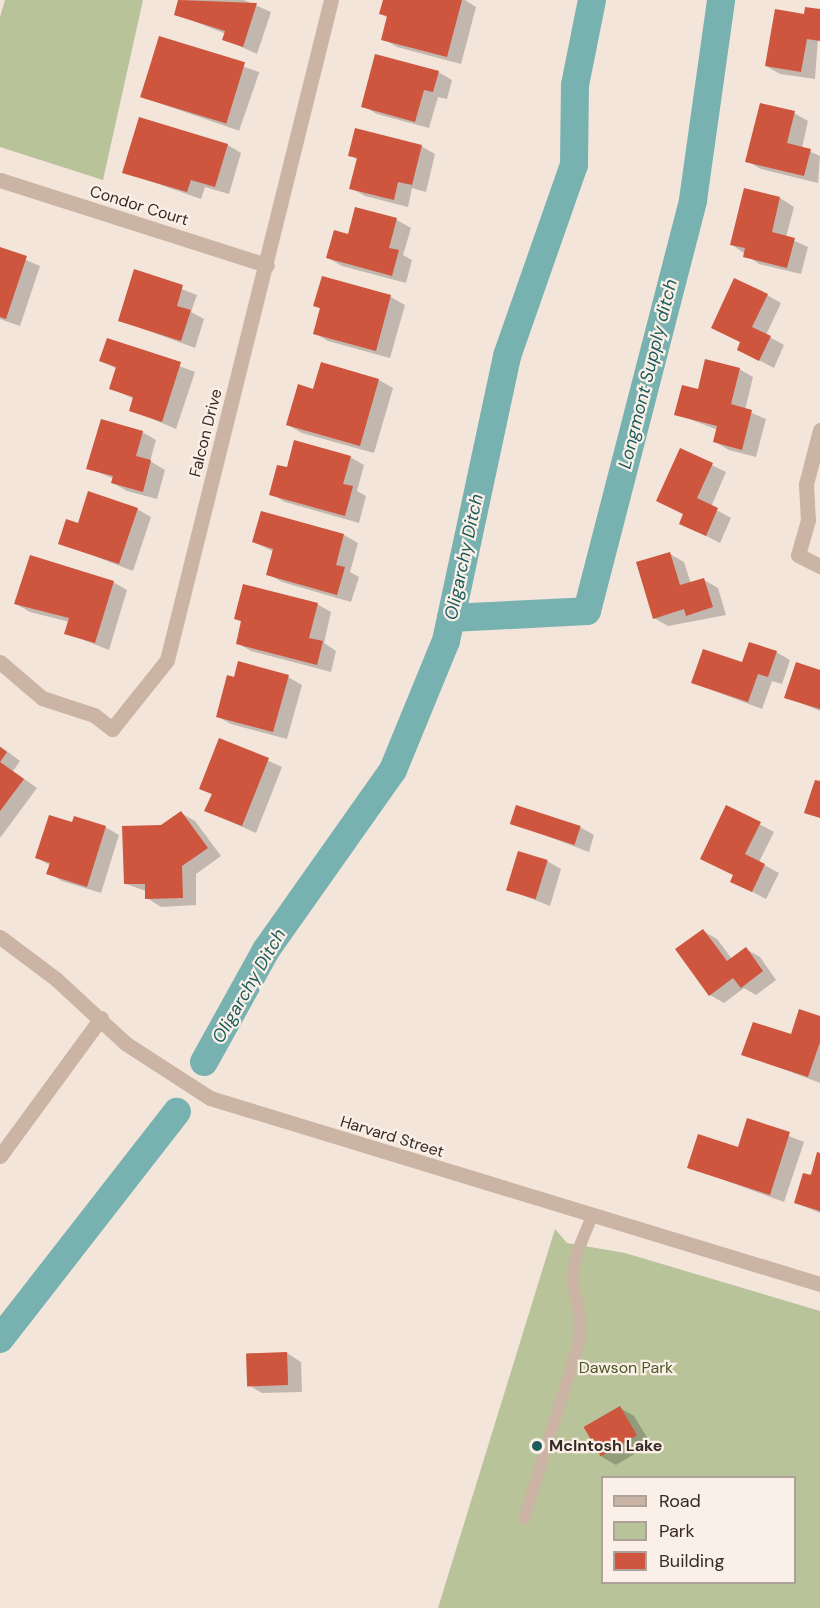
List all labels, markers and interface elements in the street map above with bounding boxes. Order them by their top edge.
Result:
street label: Condor Court [87,182,191,230]
water label: Longmont Supply ditch [614,277,682,471]
street label: Falcon Drive [186,387,226,479]
water label: Oligarchy Ditch [440,492,488,622]
water label: Oligarchy Ditch [208,925,290,1047]
street label: Harvard Street [338,1112,446,1162]
park label: Dawson Park [579,1358,673,1378]
place label: McIntosh Lake [549,1436,662,1456]
marker: McIntosh Lake [530,1439,544,1453]
legend [601,1476,796,1584]
text: Road [659,1489,701,1513]
text: Park [659,1519,695,1543]
text: Building [659,1549,724,1573]

